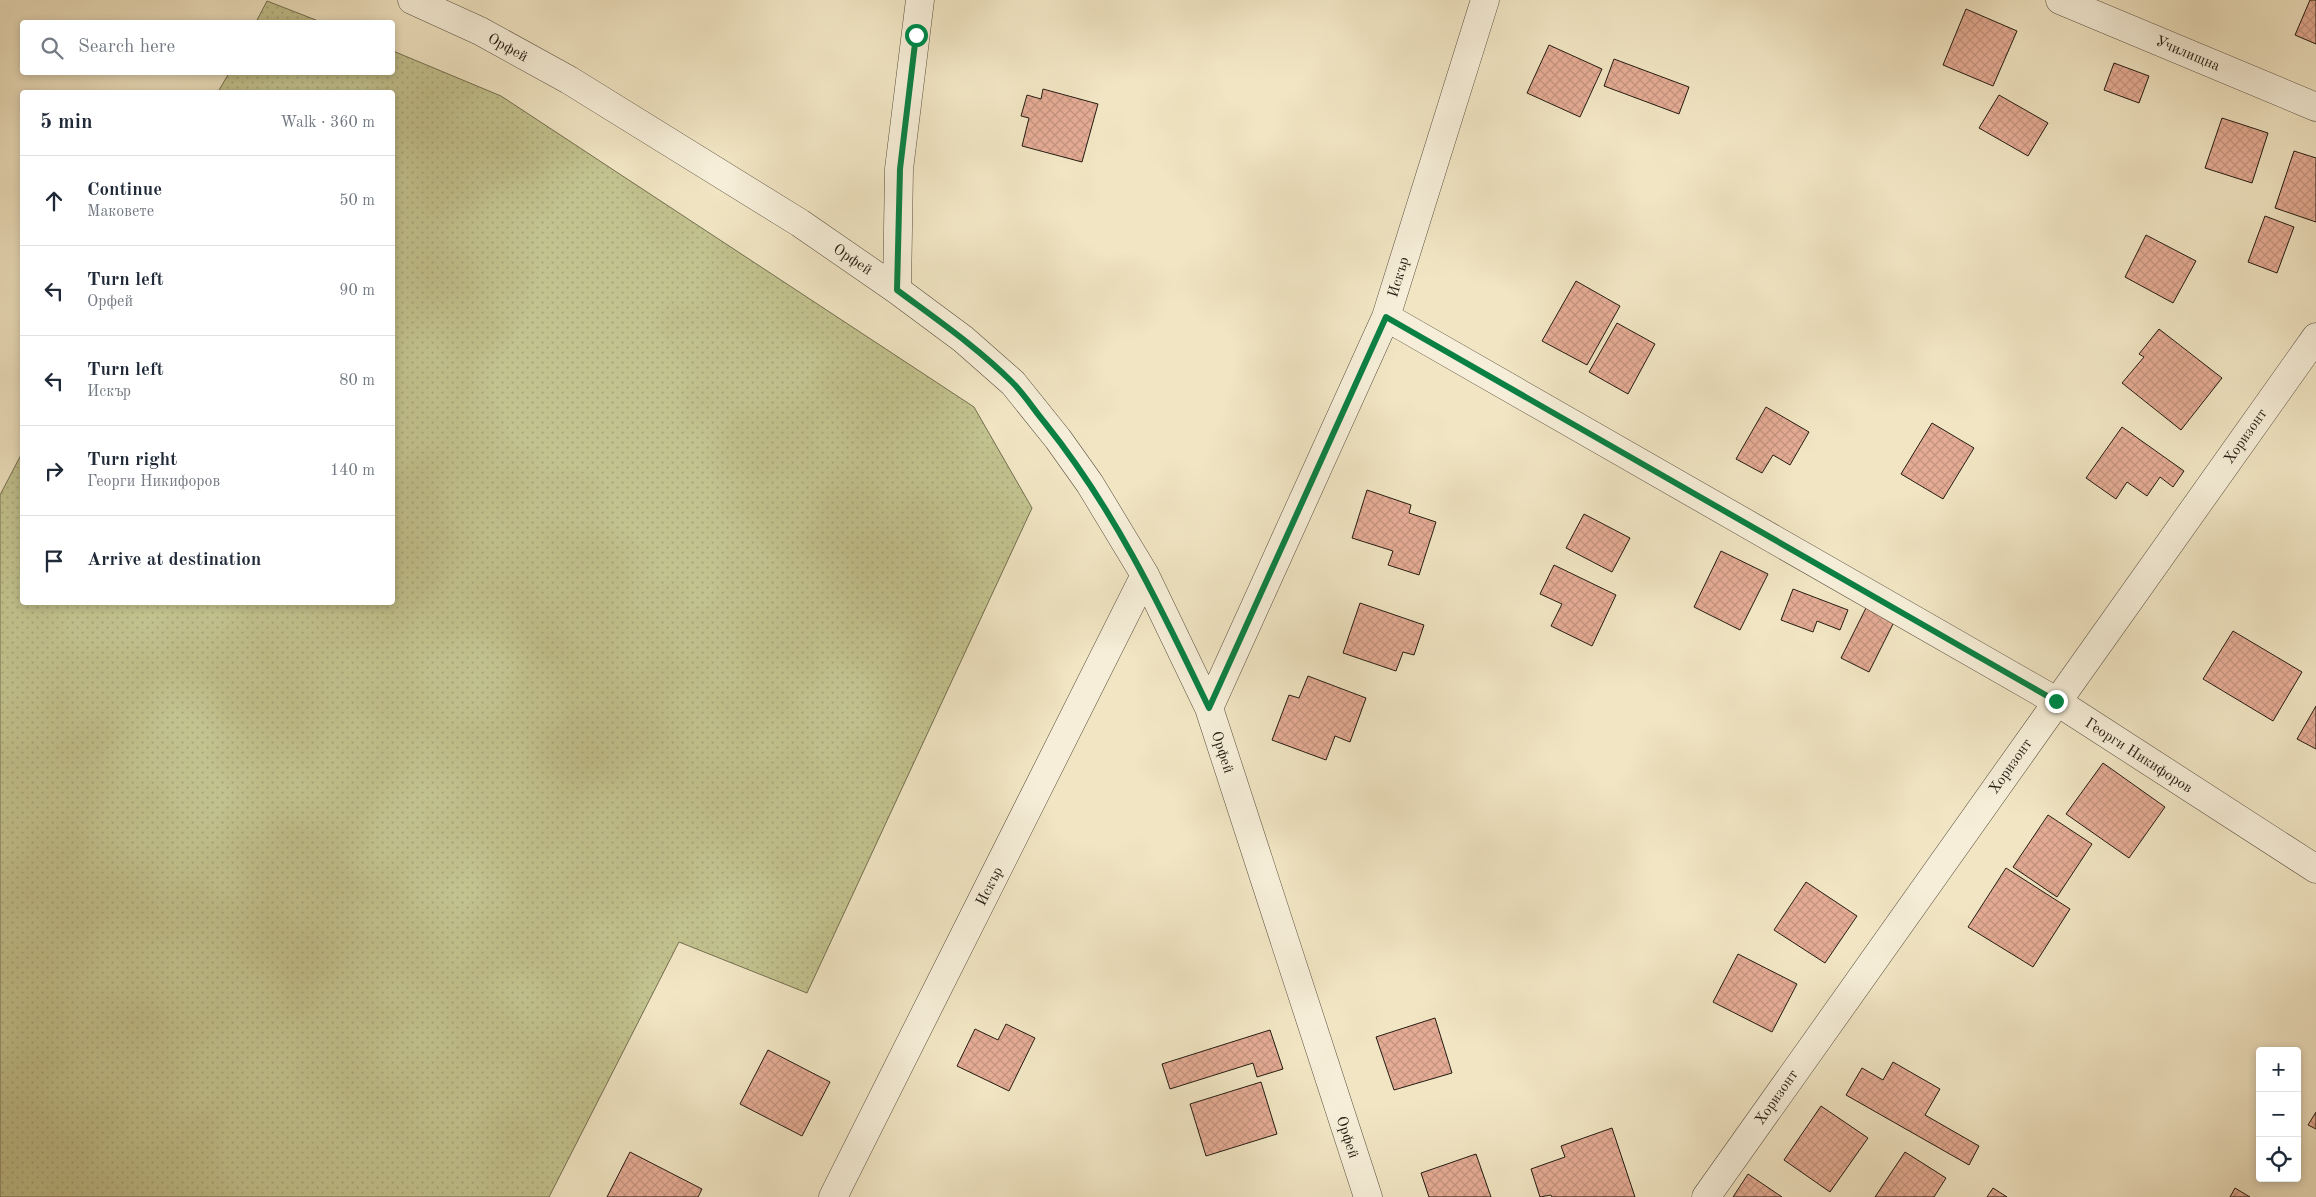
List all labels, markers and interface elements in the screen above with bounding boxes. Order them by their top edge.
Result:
search box [20,20,395,75]
route start [905,24,928,47]
street label: Орфей [485,31,530,65]
icon: search [38,34,66,62]
street label: Училищна [2153,34,2222,75]
text: Search here [78,38,175,57]
text: 5 min [40,112,93,133]
text: Walk · 360 m [280,115,375,131]
text: Continue [87,181,162,200]
icon: ahead [40,187,68,215]
text: 50 m [339,193,375,209]
text: Маковете [87,204,154,220]
street label: Орфей [830,242,874,279]
street label: Искър [1386,255,1413,299]
text: Turn left [87,271,164,290]
icon: left [40,277,68,305]
text: 90 m [339,283,375,299]
text: Орфей [87,294,133,310]
text: Turn left [87,361,164,380]
icon: left [40,367,68,395]
text: 80 m [339,373,375,389]
text: Искър [87,384,131,400]
street label: Хоризонт [2222,407,2271,467]
text: Turn right [87,451,177,470]
icon: right [40,457,68,485]
text: 140 m [330,463,375,479]
text: Георги Никифоров [87,474,220,490]
icon: arrive [40,547,68,575]
text: Arrive at destination [87,551,261,570]
route end [2045,690,2068,713]
street label: Георги Никифоров [2082,716,2195,797]
street label: Орфей [1208,730,1235,775]
street label: Хоризонт [1987,737,2036,797]
street label: Искър [974,865,1007,909]
map controls [2256,1047,2301,1182]
button: + [2256,1047,2301,1092]
street label: Хоризонт [1753,1068,1802,1128]
button: − [2256,1092,2301,1137]
street label: Орфей [1333,1115,1360,1160]
button: locate [2256,1137,2301,1182]

